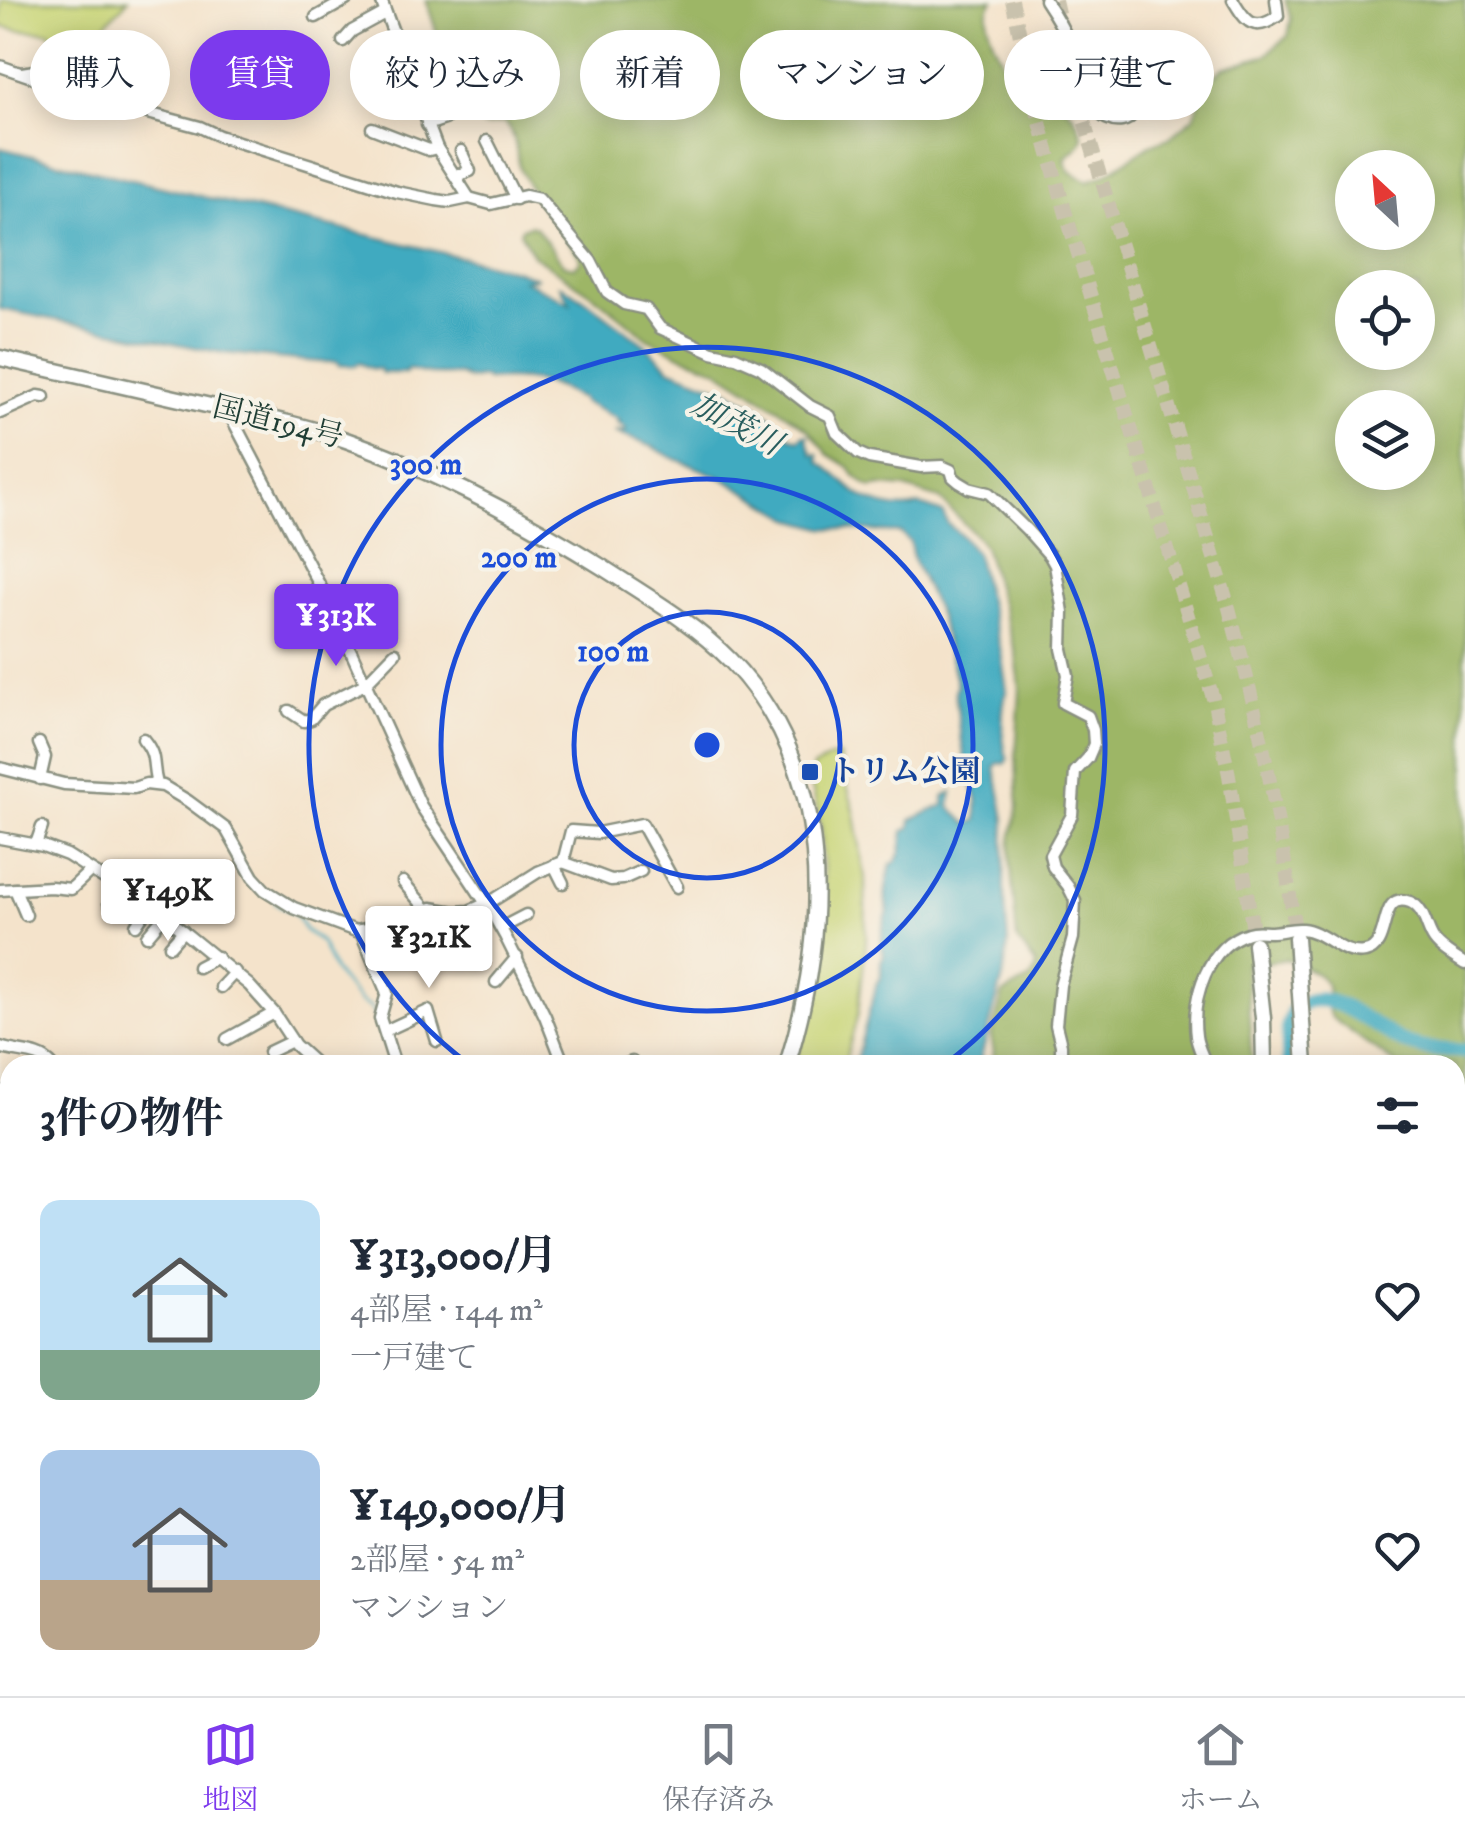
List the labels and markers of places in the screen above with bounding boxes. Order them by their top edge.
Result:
pin: ¥313K [266,584,406,669]
centre of rings [689,727,725,763]
place label: トリム公園 [830,754,980,791]
marker: トリム公園 [799,761,821,783]
pin: ¥149K [98,859,238,944]
pin: ¥321K [359,906,499,991]

